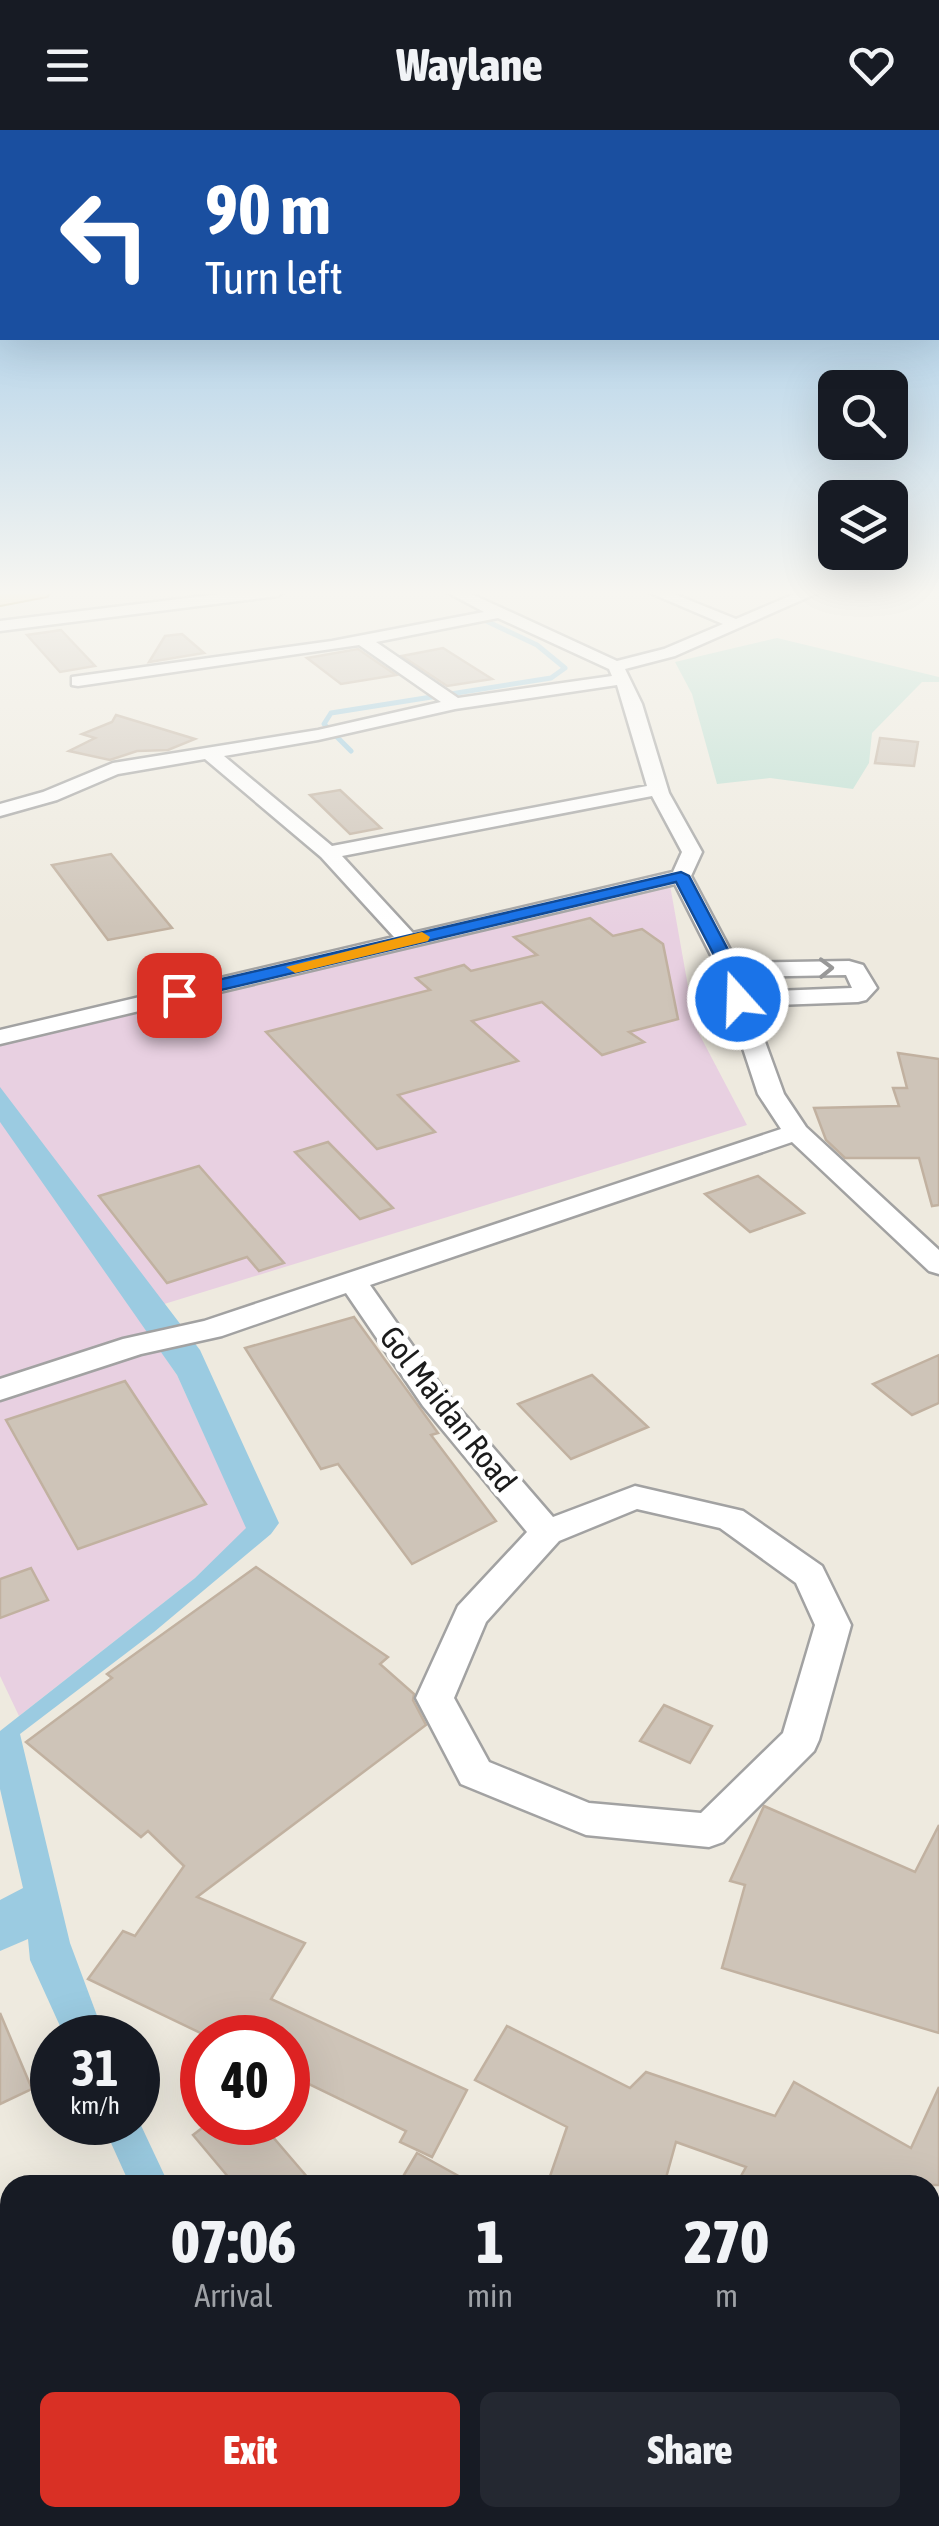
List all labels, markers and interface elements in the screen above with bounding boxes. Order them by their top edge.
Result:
icon: menu [40,38,95,93]
icon: heart [844,38,899,93]
text: Waylane [397,39,542,91]
text: 90 m [205,169,331,249]
icon: left [40,170,170,300]
text: Turn left [205,252,343,304]
map controls [818,370,908,570]
button: search [818,370,908,460]
button: layers [818,480,908,570]
position arrow [686,947,790,1051]
pin [137,953,222,1038]
one-way arrow [819,957,835,978]
icon: arrive [152,968,207,1023]
street label: Gol Maidan Road [372,1319,524,1499]
speed limit sign: 40 [180,2015,310,2145]
text: 31 [71,2039,118,2097]
text: km/h [70,2091,120,2119]
text: 07:06 [171,2207,296,2276]
text: 1 [476,2207,504,2276]
text: 270 [684,2207,769,2276]
text: Arrival [194,2277,273,2314]
text: min [467,2277,513,2314]
text: m [715,2277,738,2314]
button: Exit [40,2392,460,2507]
button: Share [480,2392,900,2507]

